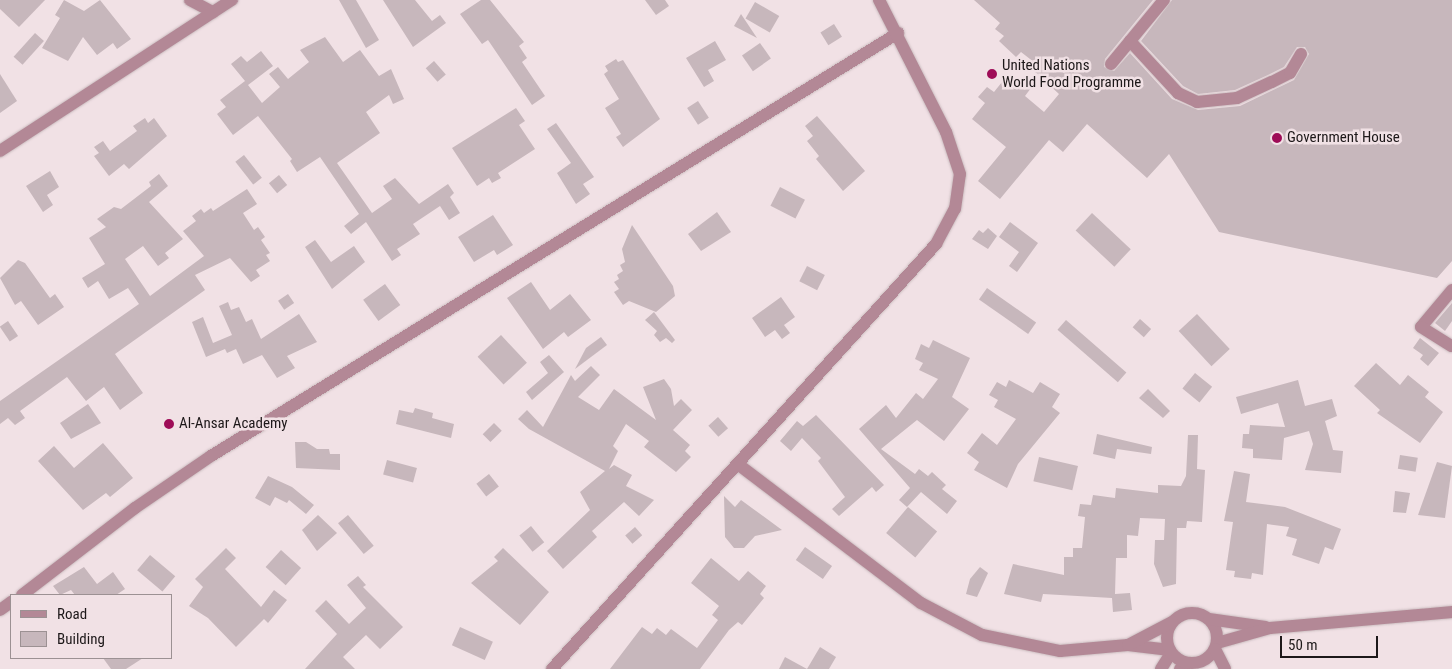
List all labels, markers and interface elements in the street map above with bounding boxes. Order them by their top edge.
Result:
place label: United Nations World Food Programme [1002,56,1141,91]
marker: United Nations World Food Programme [986,68,998,80]
place label: Government House [1287,129,1400,147]
marker: Government House [1271,132,1283,144]
place label: Al-Ansar Academy [179,415,288,433]
marker: Al-Ansar Academy [163,418,175,430]
legend [10,594,172,659]
text: Road [57,605,87,623]
scale bar [1282,626,1380,658]
text: Building [57,630,105,648]
text: 50 m [1288,636,1318,654]

